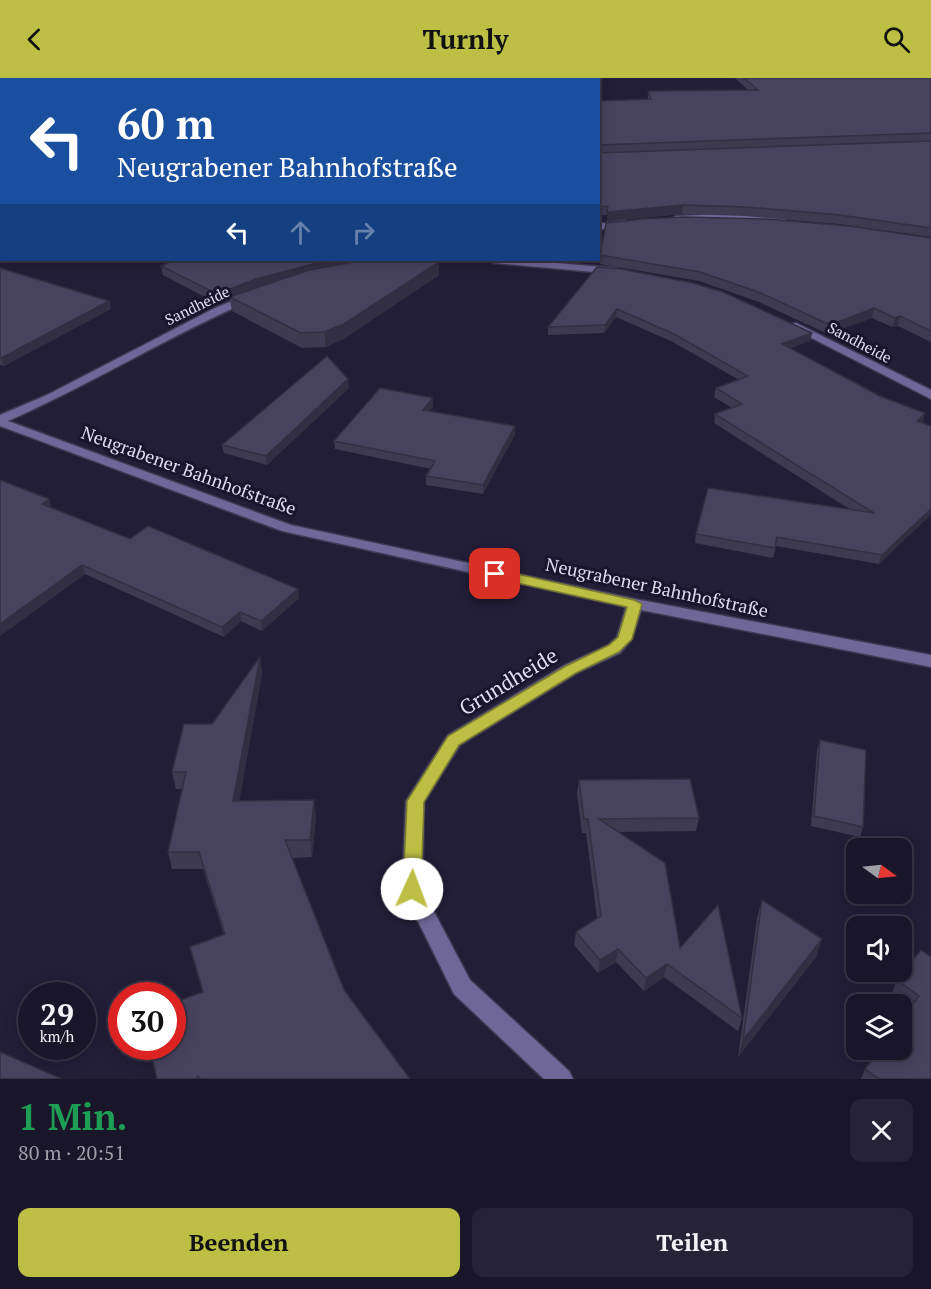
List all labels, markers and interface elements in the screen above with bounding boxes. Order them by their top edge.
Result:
text: Turnly [422,21,509,57]
icon: back [18,23,51,56]
icon: search [880,23,913,56]
text: 60 m [117,95,215,151]
icon: left [18,102,96,180]
text: Neugrabener Bahnhofstraße [117,149,458,185]
icon: left [221,216,254,249]
icon: ahead [284,216,317,249]
icon: right [347,216,380,249]
street label: Sandheide [161,281,233,329]
street label: Sandheide [825,317,895,367]
street label: Neugrabener Bahnhofstraße [78,420,300,520]
pin [469,548,520,599]
street label: Neugrabener Bahnhofstraße [543,552,771,622]
icon: arrive [478,557,511,590]
street label: Grundheide [454,641,562,721]
north arrow [846,838,912,904]
map controls [846,838,912,1060]
position arrow [380,857,444,921]
button: sound [846,916,912,982]
speed limit sign: 30 [108,982,186,1060]
text: 29 [40,994,74,1034]
button: layers [846,994,912,1060]
text: km/h [40,1026,74,1046]
text: 1 Min. [18,1093,127,1140]
button: close [850,1099,913,1162]
text: 80 m · 20:51 [18,1139,125,1166]
button: Beenden [18,1208,460,1277]
button: Teilen [472,1208,913,1277]

